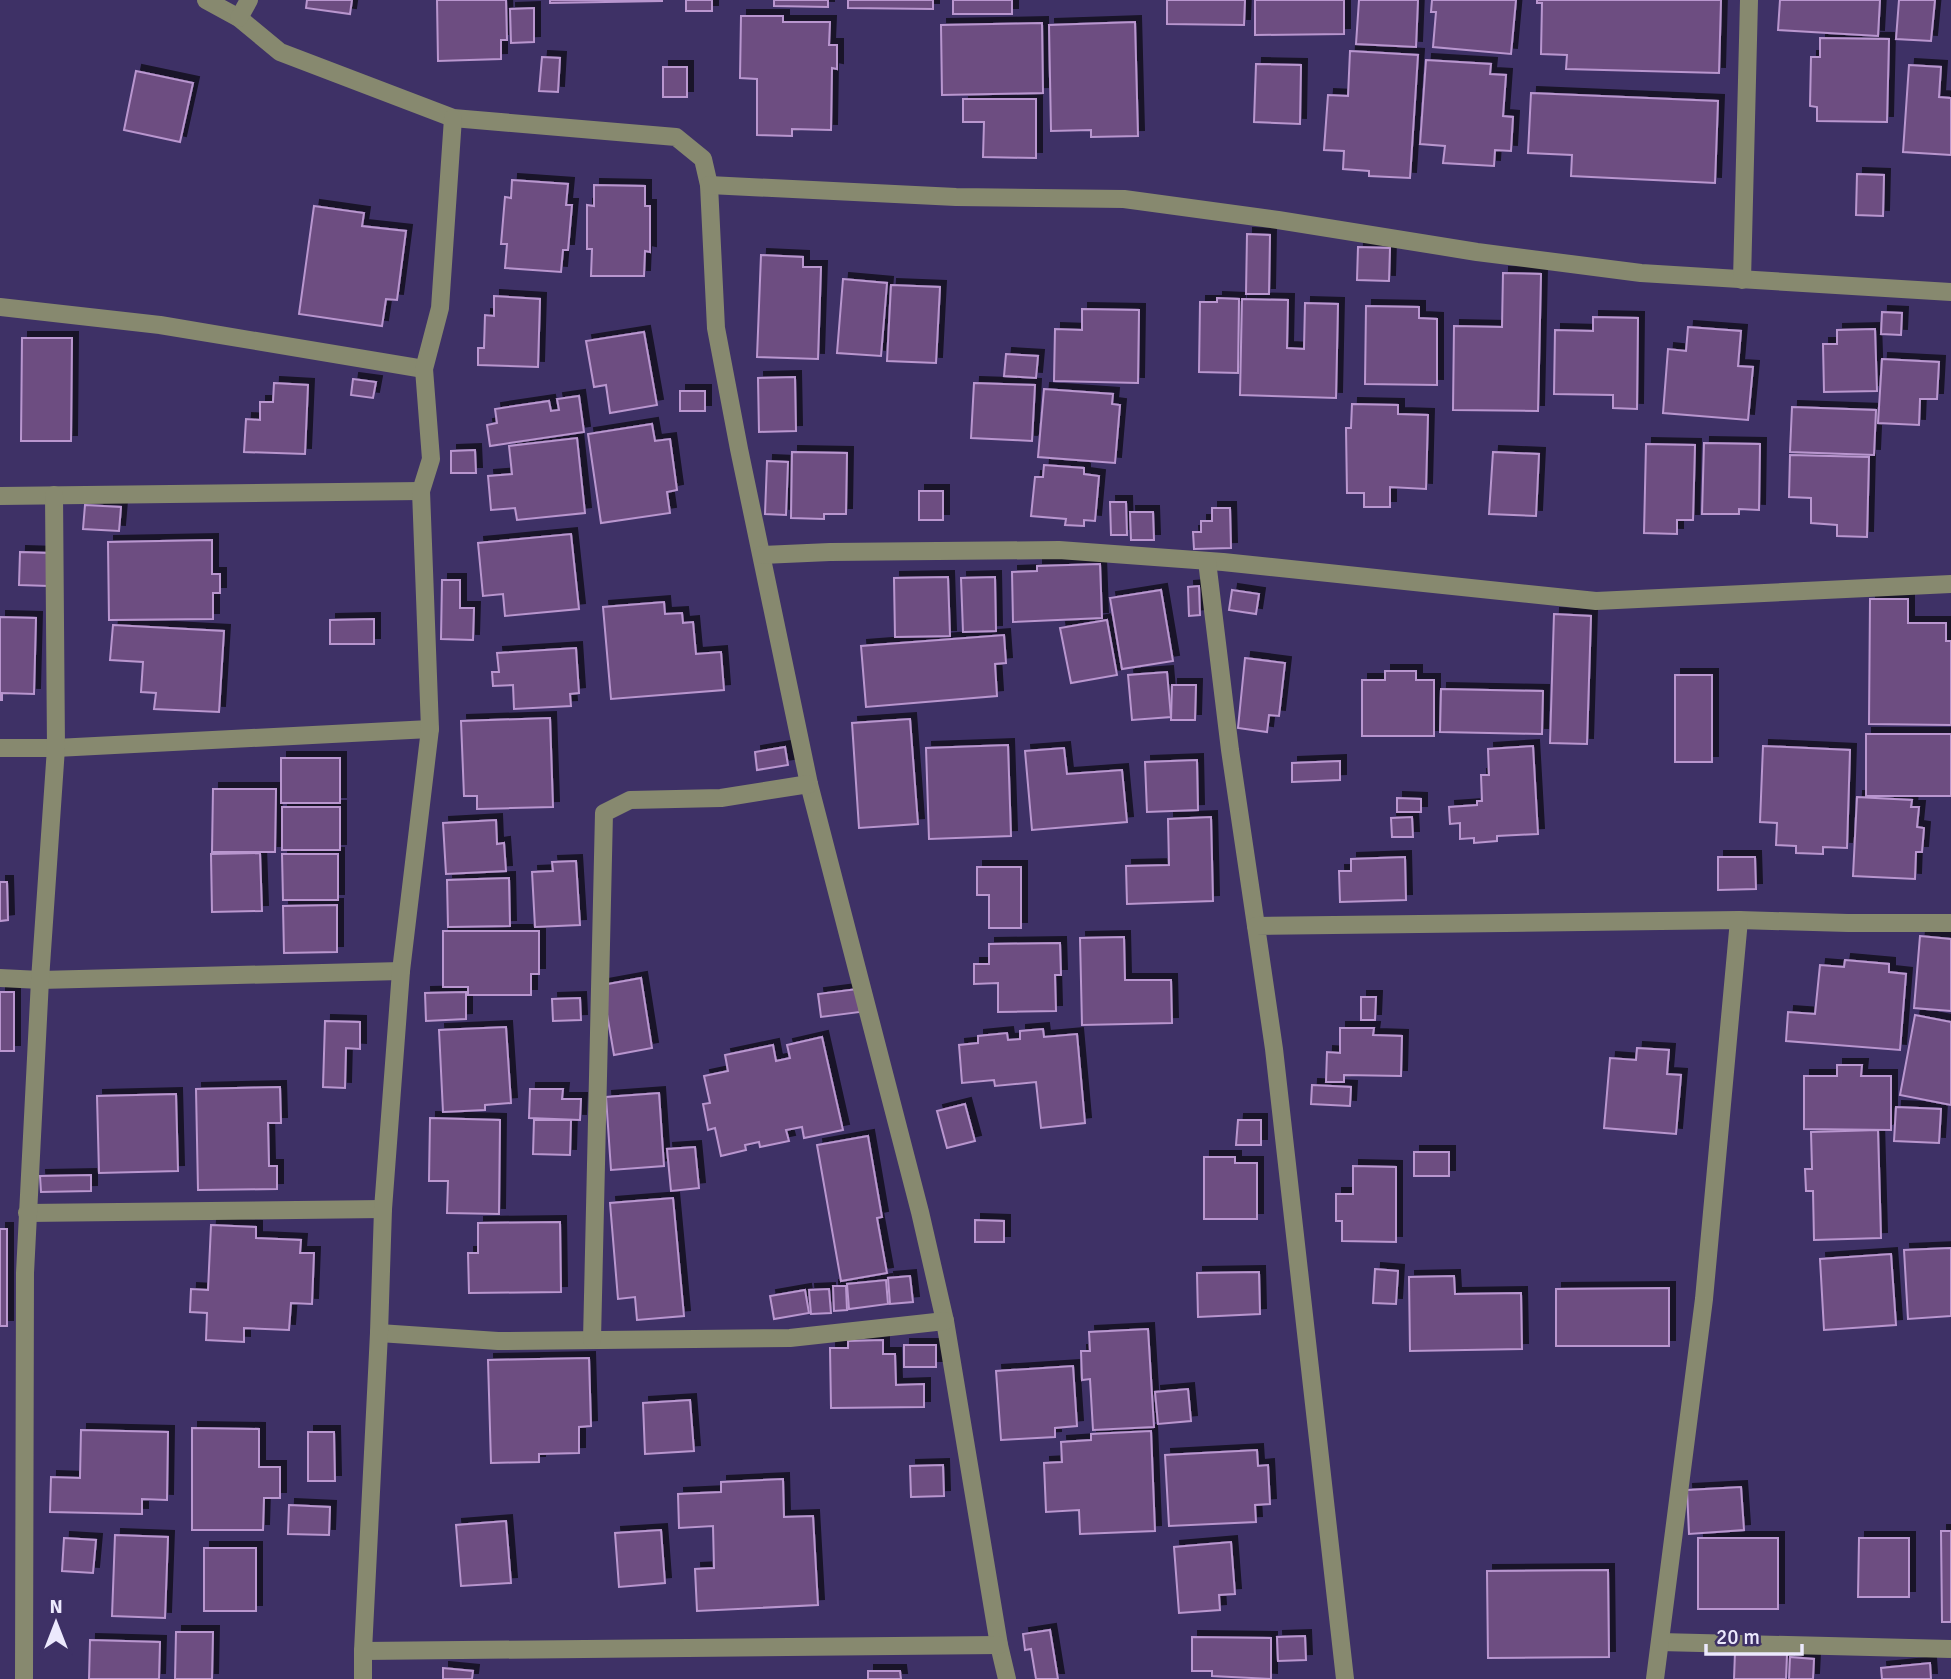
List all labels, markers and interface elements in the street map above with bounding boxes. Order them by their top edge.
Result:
north arrow [21,1588,91,1658]
text: N [49,1595,63,1619]
scale bar [1706,1612,1802,1656]
text: 20 m [1716,1624,1760,1650]

